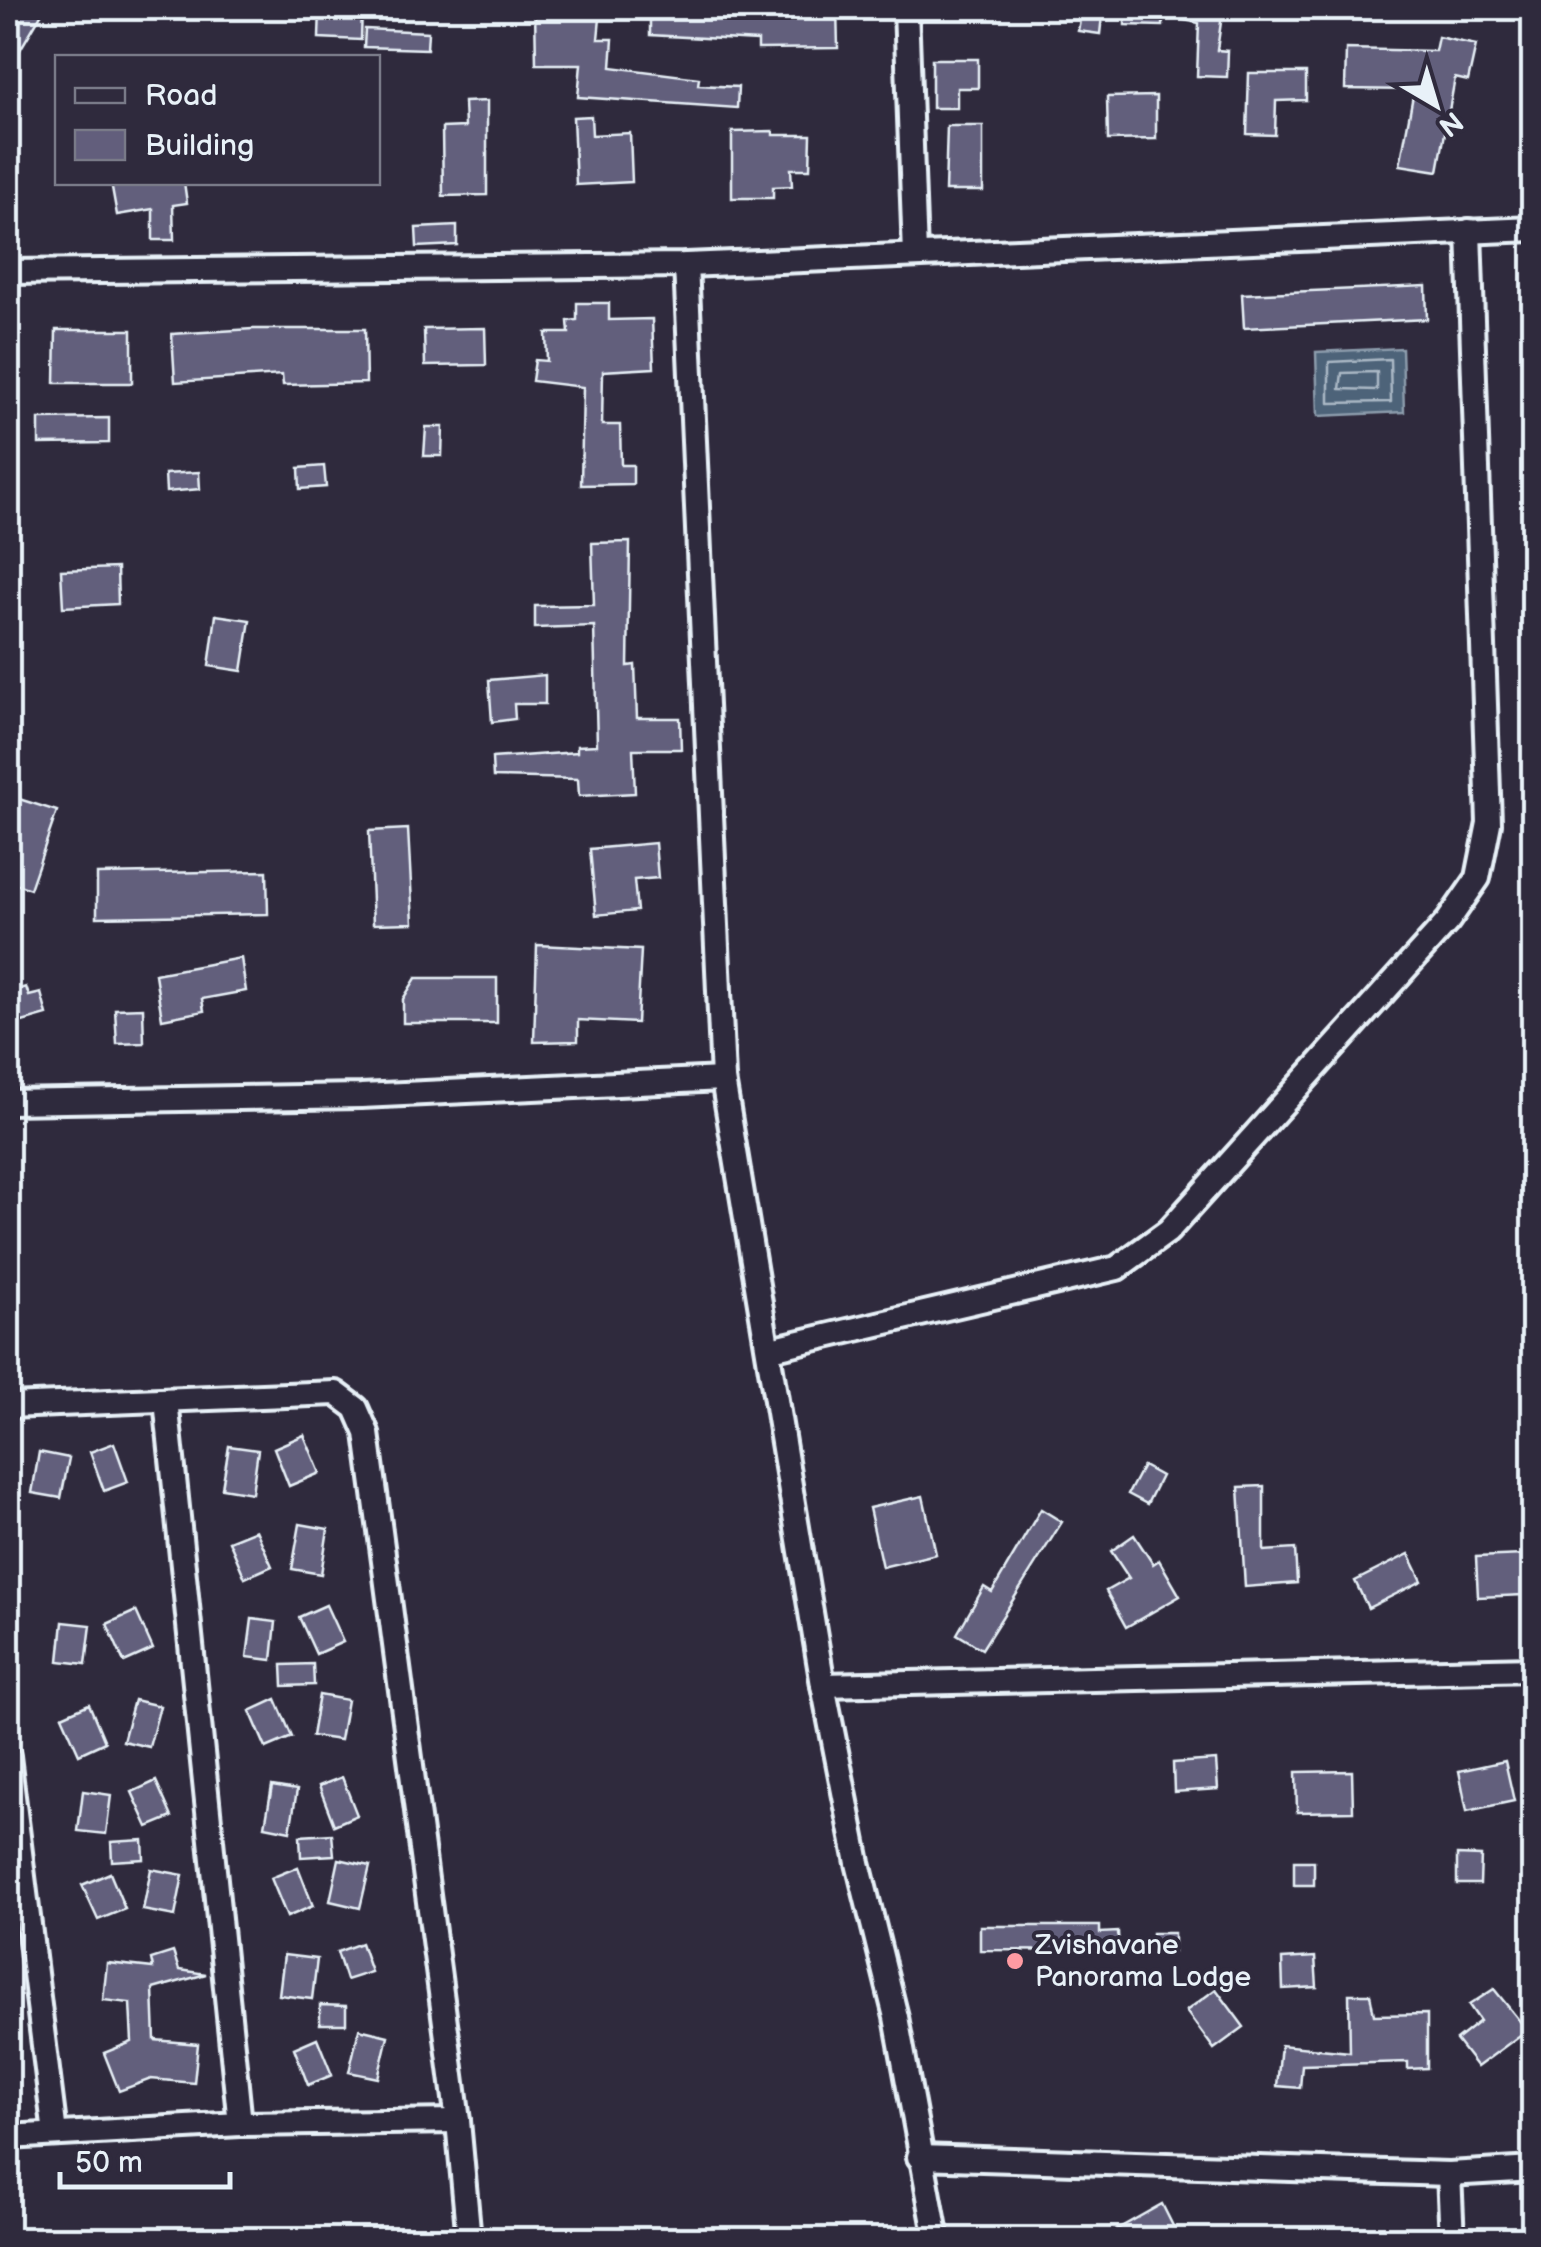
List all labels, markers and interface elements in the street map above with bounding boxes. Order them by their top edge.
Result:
legend [55,55,380,185]
north arrow [1386,55,1486,155]
text: Road [145,78,218,114]
text: N [1432,104,1469,143]
text: Building [145,128,254,164]
place label: Zvishavane Panorama Lodge [1034,1929,1251,1994]
marker: Zvishavane Panorama Lodge [1004,1950,1026,1972]
scale bar [60,2127,230,2189]
text: 50 m [75,2145,143,2181]

